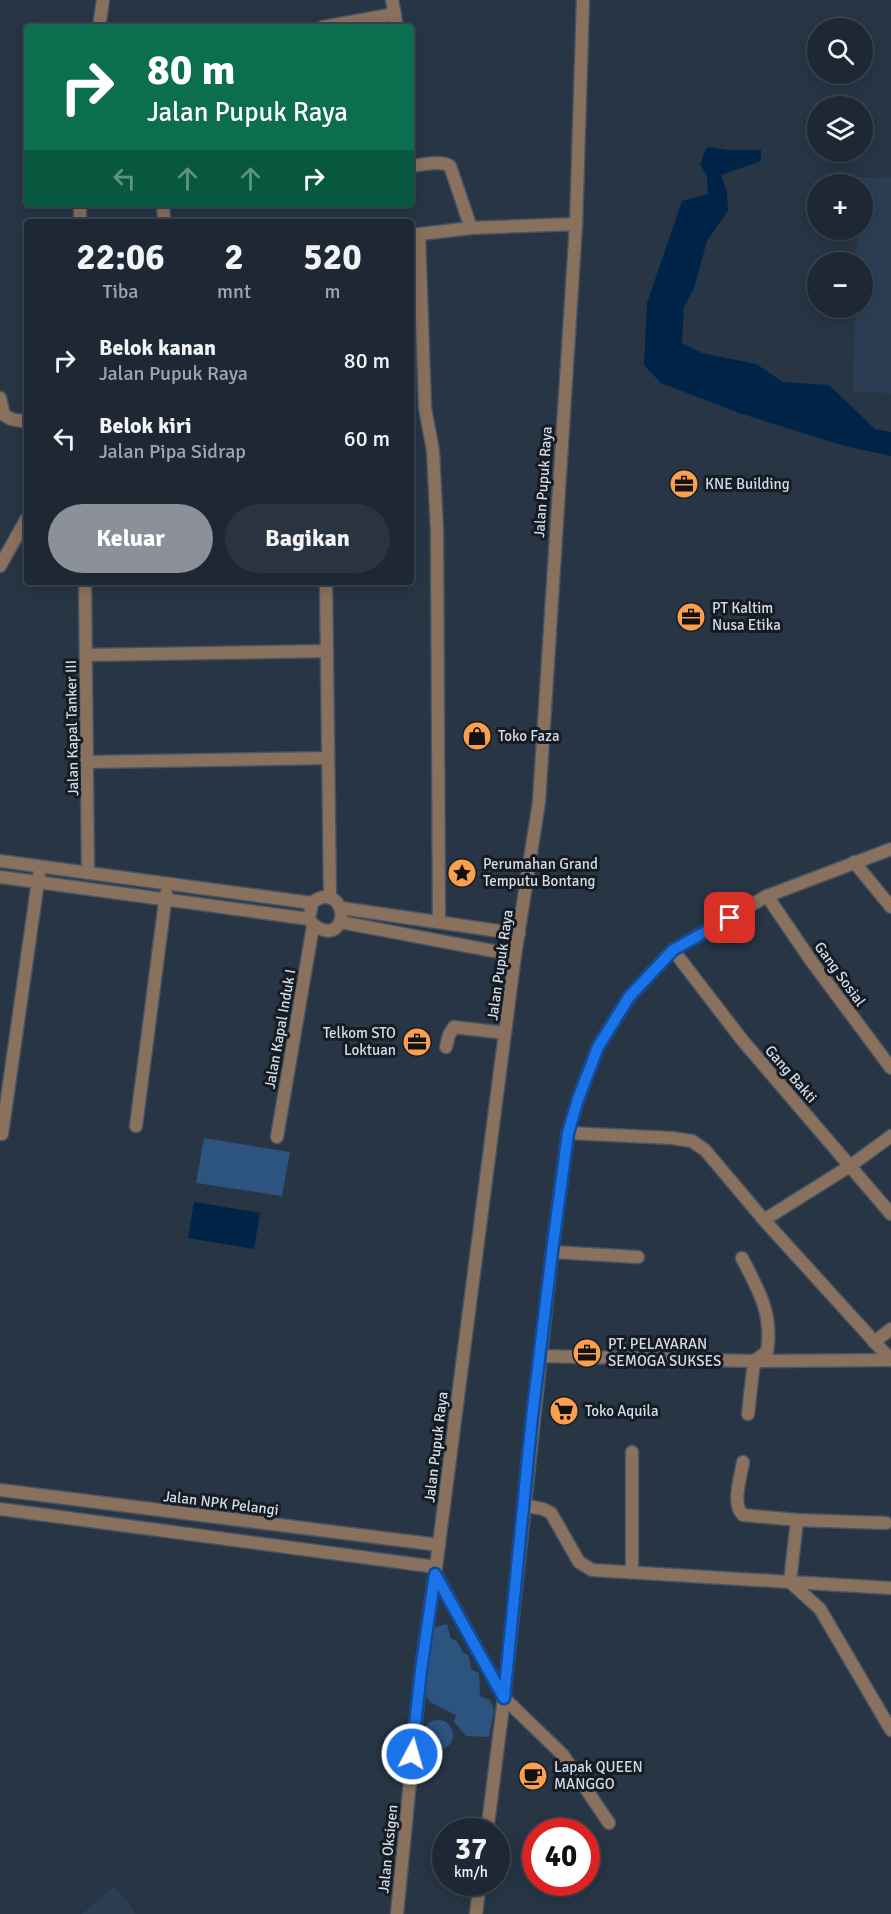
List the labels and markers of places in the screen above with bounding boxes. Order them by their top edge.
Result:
office icon: KNE Building [668,468,700,500]
place label: KNE Building [705,475,790,493]
place label: PT Kaltim Nusa Etika [712,599,781,634]
office icon: PT Kaltim Nusa Etika [675,601,707,633]
shop icon: Toko Faza [461,720,493,752]
place label: Toko Faza [498,727,559,745]
place label: Perumahan Grand Temputu Bontang [483,855,598,890]
place icon: Perumahan Grand Temputu Bontang [446,857,478,889]
pin [704,892,755,943]
place label: Telkom STO Loktuan [323,1024,396,1059]
office icon: Telkom STO Loktuan [401,1026,433,1058]
place label: PT. PELAYARAN SEMOGA SUKSES [608,1335,721,1370]
office icon: PT. PELAYARAN SEMOGA SUKSES [571,1337,603,1369]
supermarket icon: Toko Aquila [548,1395,580,1427]
place label: Toko Aquila [585,1402,659,1420]
place label: Lapak QUEEN MANGGO [554,1758,643,1793]
cafe icon: Lapak QUEEN MANGGO [517,1760,549,1792]

